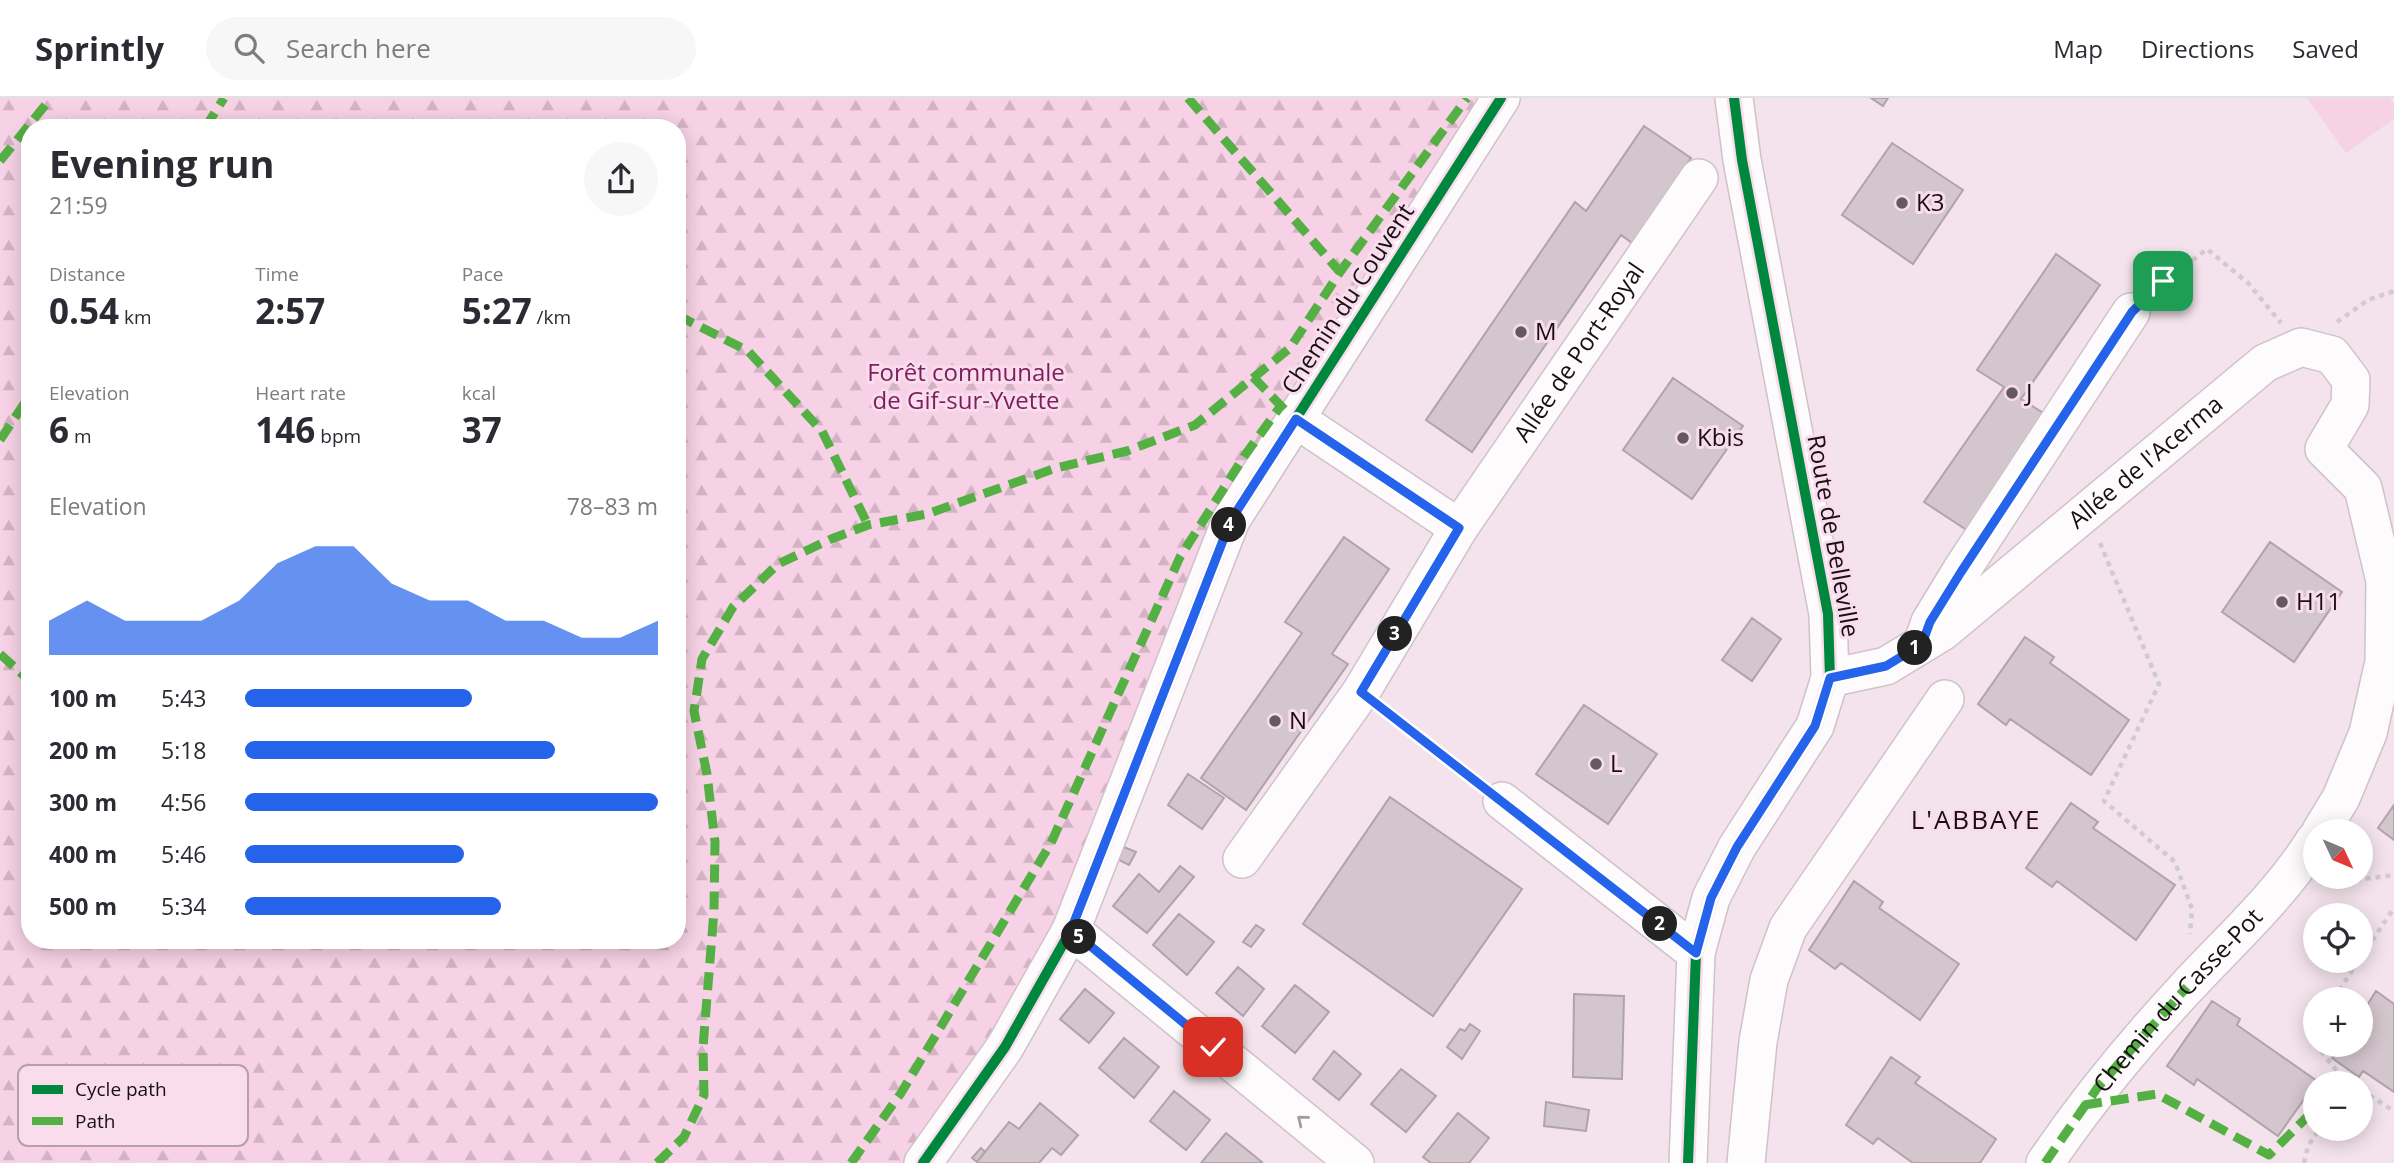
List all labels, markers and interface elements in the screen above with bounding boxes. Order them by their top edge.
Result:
search box [206,17,696,80]
text: Sprintly [35,26,164,71]
icon: search [230,29,268,67]
text: Search here [286,30,431,66]
text: Map [2053,32,2103,65]
text: Directions [2141,32,2254,65]
text: Saved [2292,32,2359,65]
text: Evening run [49,137,274,189]
button: share [584,142,658,216]
place label: K3 [1916,185,1944,218]
text: 21:59 [49,189,108,221]
marker: K3 [1894,195,1910,211]
street label: Chemin du Couvent [1273,196,1421,400]
pin [2133,251,2193,311]
street label: Allée de Port-Royal [1505,255,1651,448]
text: Distance [49,261,125,287]
text: Time [255,261,299,287]
text: Pace [462,261,503,287]
icon: arrive [2144,262,2182,300]
text: 0.54 [49,287,119,334]
text: 2:57 [255,287,325,334]
text: 5:27 [462,287,532,334]
text: km [119,304,152,330]
text: /km [532,304,571,330]
place label: M [1535,314,1557,347]
marker: M [1513,324,1529,340]
park label: Forêt communale de Gif-sur-Yvette [867,355,1065,416]
place label: J [2024,375,2032,408]
text: Elevation [49,380,130,406]
text: Heart rate [255,380,346,406]
text: kcal [462,380,496,406]
marker: J [2004,385,2020,401]
street label: Allée de l'Acerma [2061,387,2229,535]
text: 6 [49,406,69,453]
text: 146 [255,406,315,453]
text: 37 [462,406,502,453]
place label: Kbis [1697,420,1744,453]
text: m [69,423,92,449]
text: bpm [315,423,361,449]
marker: Kbis [1675,430,1691,446]
street label: Route de Belleville [1800,432,1869,639]
text: Elevation [49,490,147,522]
text: 78–83 m [567,490,658,522]
pin: 4 [1212,508,1246,542]
text: 4 [1223,511,1234,537]
place label: H11 [2296,584,2341,617]
marker: H11 [2274,594,2290,610]
pin: 3 [1378,616,1412,652]
text: 3 [1389,620,1400,646]
pin: 1 [1898,630,1932,666]
text: 1 [1909,634,1920,660]
text: 100 m [49,682,117,714]
text: 5:43 [161,682,207,714]
place label: N [1289,703,1307,736]
marker: N [1267,713,1283,729]
text: 200 m [49,734,117,766]
text: 5:18 [161,734,207,766]
place label: L [1610,746,1623,779]
marker: L [1588,756,1604,772]
text: 300 m [49,786,117,818]
text: 4:56 [161,786,207,818]
district label: L'ABBAYE [1911,801,2041,837]
north arrow [2303,819,2373,889]
map controls [2303,819,2373,1141]
text: 400 m [49,838,117,870]
text: 5:46 [161,838,207,870]
text: 500 m [49,890,117,922]
text: 5:34 [161,890,207,922]
street label: Chemin du Casse-Pot [2085,900,2269,1099]
button: locate [2303,903,2373,973]
pin: 2 [1642,906,1678,942]
text: 2 [1654,910,1665,936]
pin: 5 [1062,920,1096,954]
text: 5 [1073,923,1084,949]
button: + [2303,987,2373,1057]
pin [1183,1017,1243,1077]
icon: check [1194,1028,1232,1066]
legend [18,1065,248,1146]
button: − [2303,1071,2373,1141]
text: Cycle path [75,1076,167,1102]
text: Path [75,1108,115,1134]
one-way arrow [1298,1116,1311,1128]

